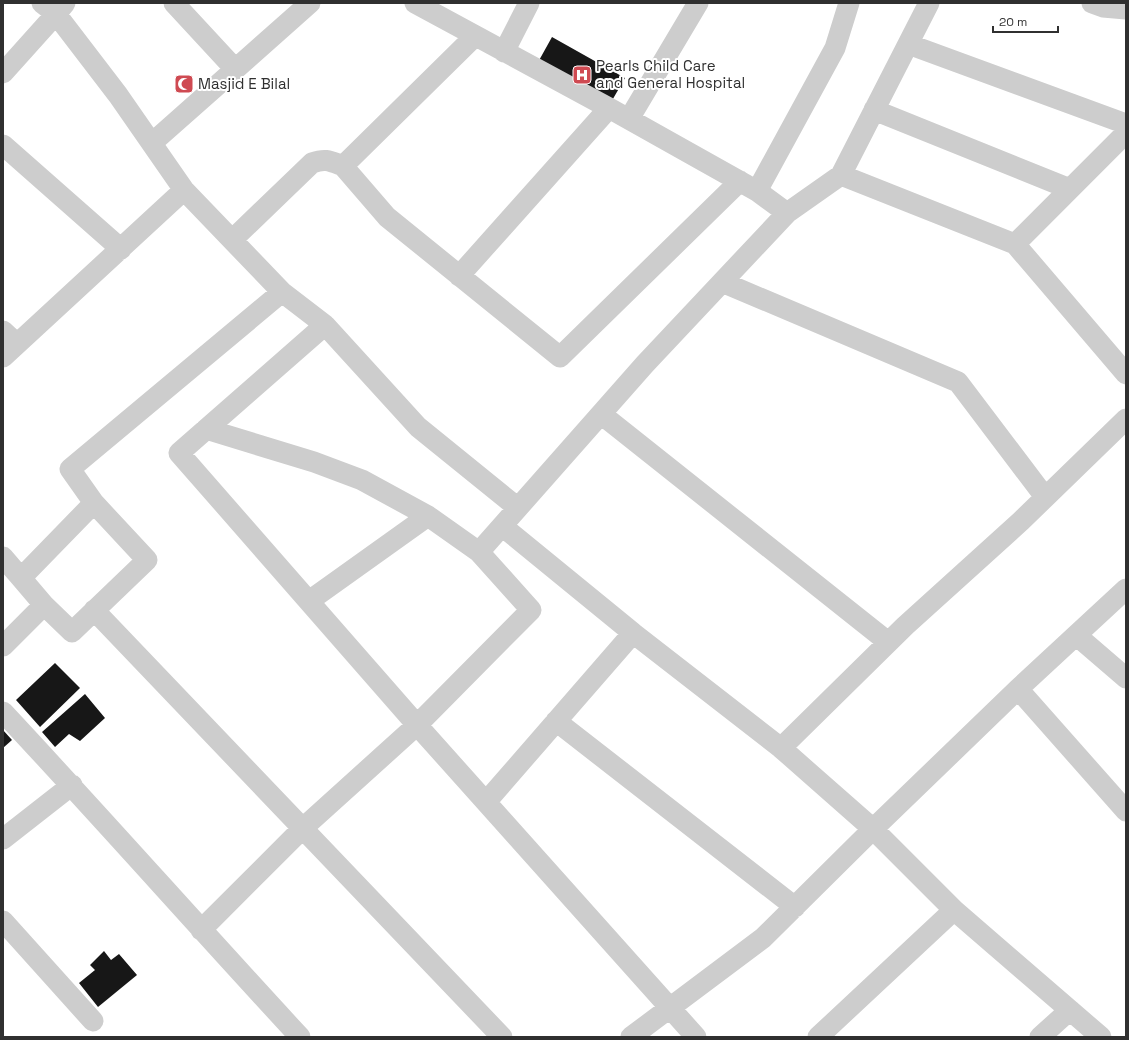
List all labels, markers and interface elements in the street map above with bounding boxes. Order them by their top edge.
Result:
scale bar [993,8,1058,34]
text: 20 m [999,14,1027,30]
place label: Pearls Child Care and General Hospital [596,56,745,92]
hospital icon: Pearls Child Care and General Hospital [571,64,593,86]
mosque icon: Masjid E Bilal [173,73,195,95]
place label: Masjid E Bilal [198,74,290,93]

